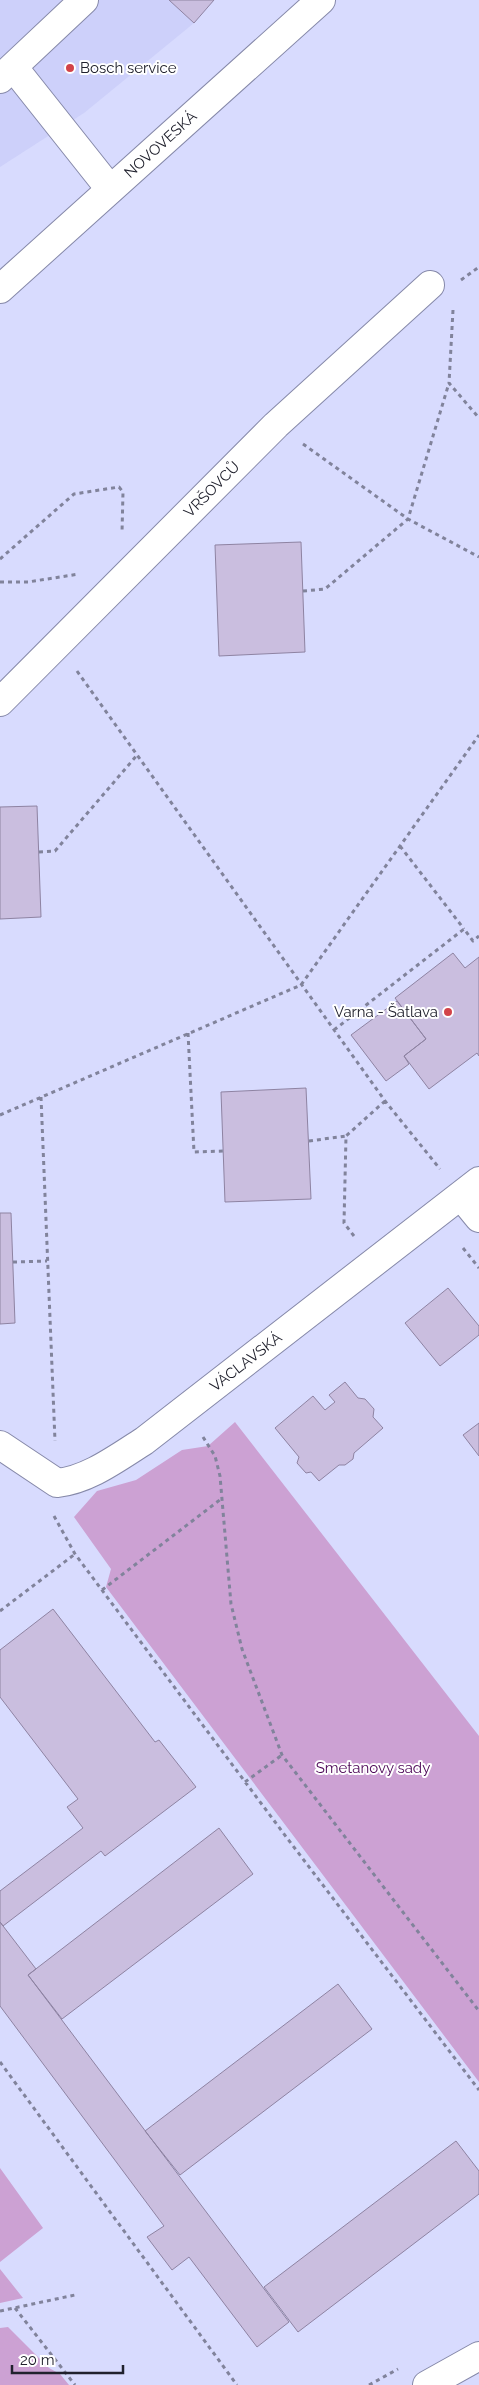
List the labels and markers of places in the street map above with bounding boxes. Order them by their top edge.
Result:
place label: Bosch service [80,59,177,77]
marker: Bosch service [64,62,76,74]
place label: Varna - Šatlava [334,1002,438,1021]
marker: Varna - Šatlava [442,1006,454,1018]

